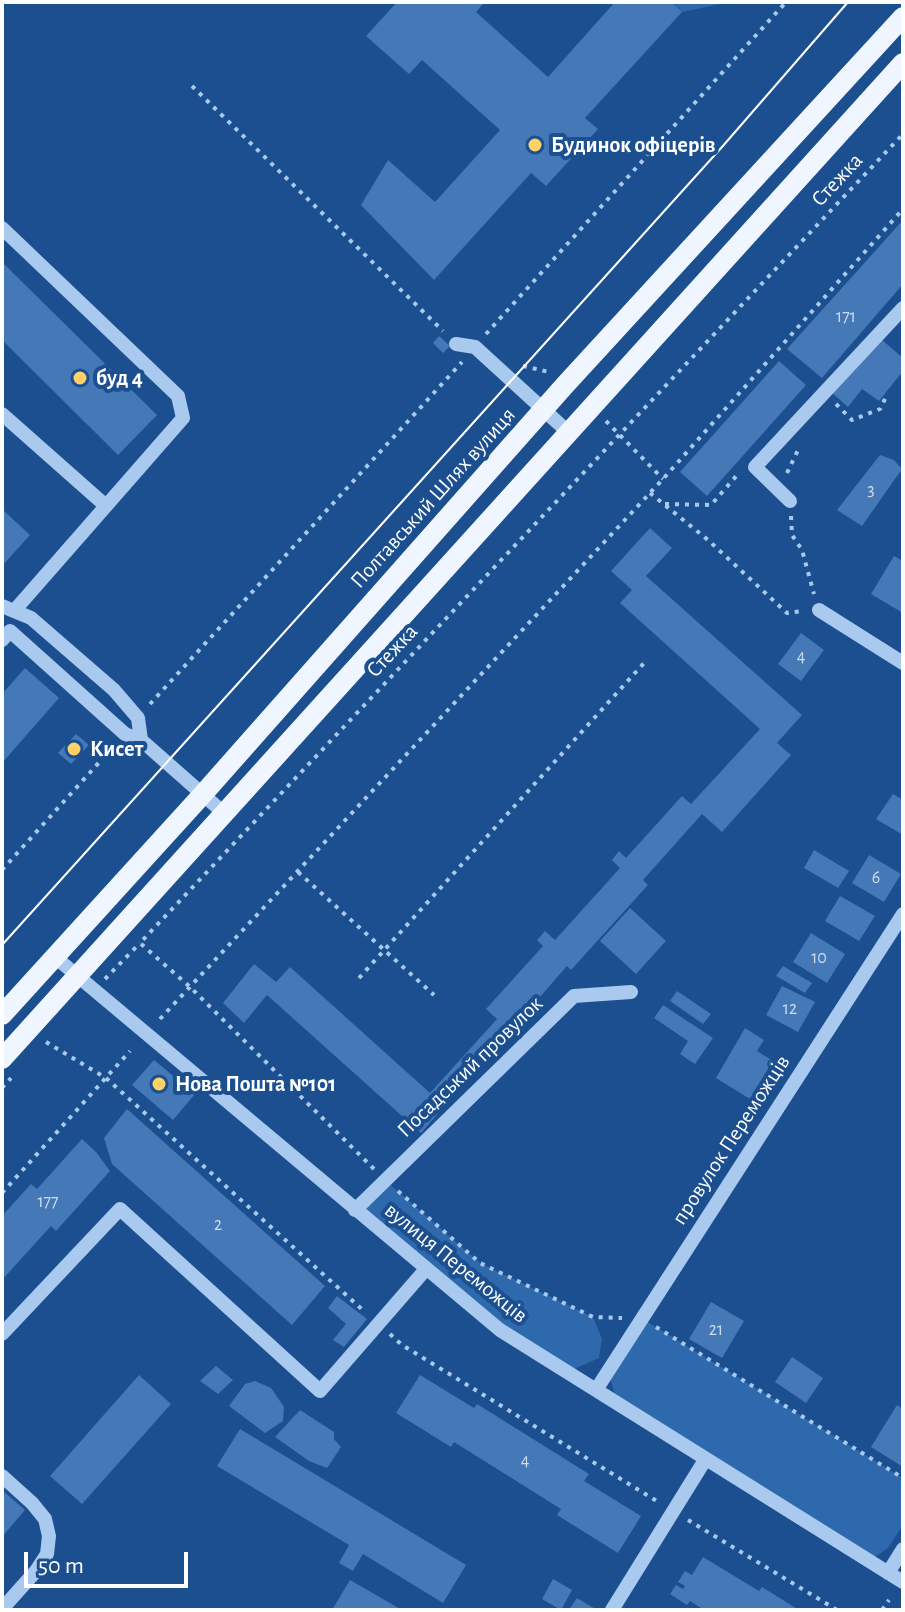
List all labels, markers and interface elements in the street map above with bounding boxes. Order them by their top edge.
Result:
place label: Будинок офіцерів [551,132,716,158]
marker: Будинок офіцерів [526,136,544,154]
street label: Стежка [806,148,868,212]
house number: 171 [836,306,856,328]
place label: буд 4 [96,365,143,391]
marker: буд 4 [71,369,89,387]
street label: Полтавський Шлях вулиця [345,402,521,594]
house number: 3 [867,479,875,501]
street label: Стежка [361,619,423,683]
house number: 4 [797,646,805,668]
place label: Кисет [90,736,143,762]
marker: Кисет [65,740,83,758]
house number: 6 [872,867,880,889]
house number: 10 [811,947,827,969]
street label: Посадський провулок [392,991,548,1143]
house number: 12 [783,998,797,1020]
street label: провулок Переможців [666,1050,796,1230]
place label: Нова Пошта №101 [175,1071,336,1097]
marker: Нова Пошта №101 [150,1075,168,1093]
house number: 177 [37,1191,59,1213]
street label: вулиця Переможців [379,1197,533,1329]
house number: 2 [214,1214,222,1236]
house number: 21 [709,1319,723,1341]
house number: 4 [521,1450,529,1472]
scale bar [28,1536,192,1586]
text: 50 m [38,1554,84,1578]

